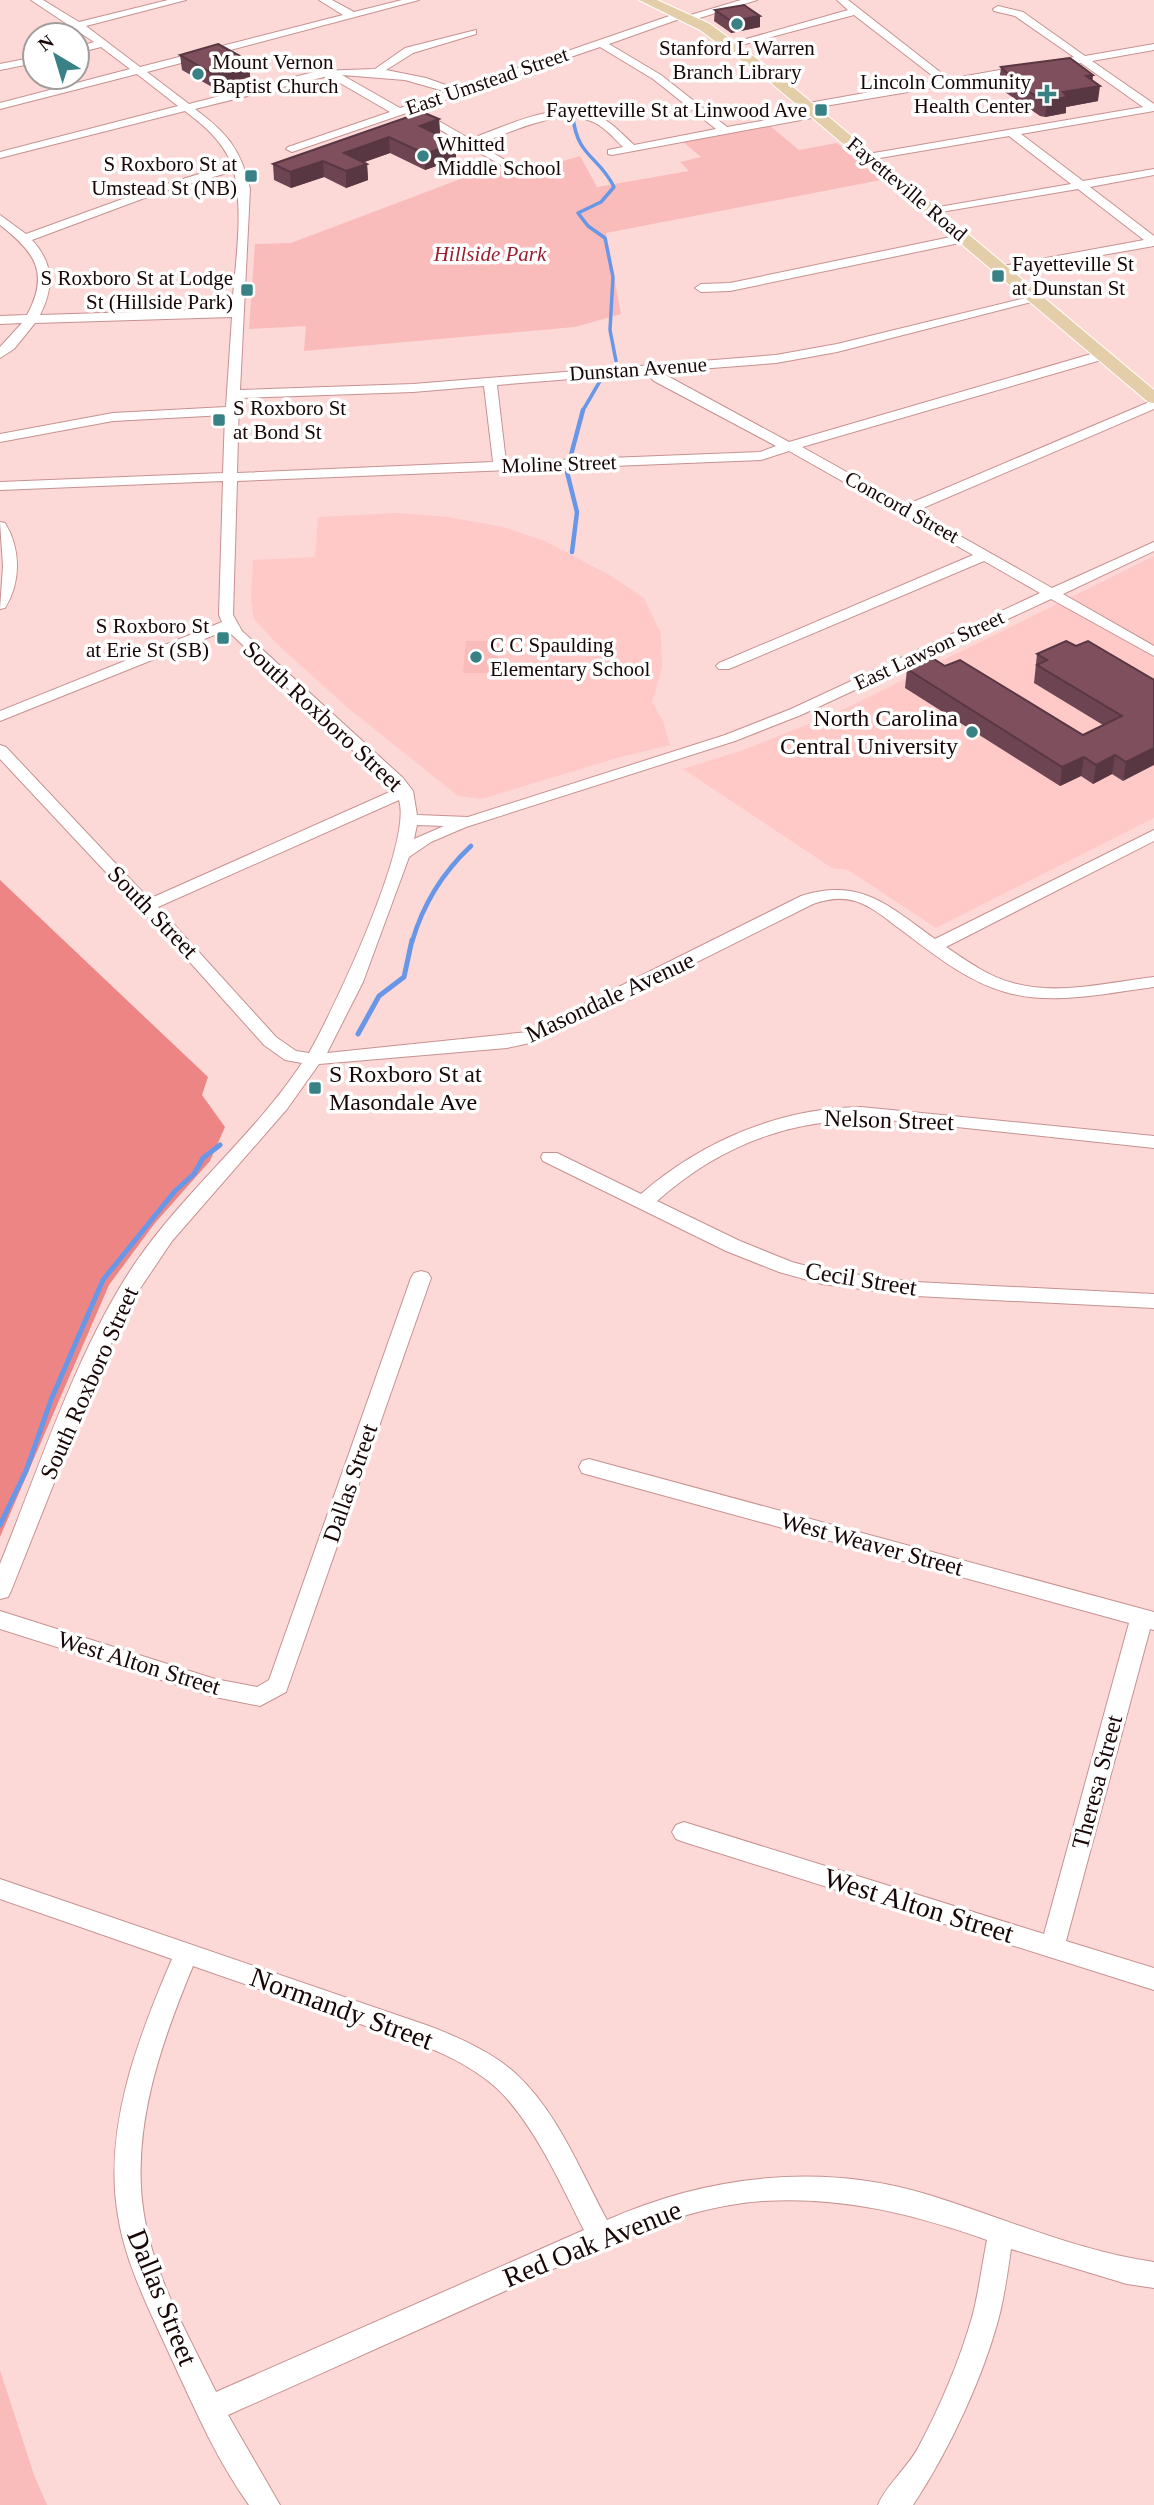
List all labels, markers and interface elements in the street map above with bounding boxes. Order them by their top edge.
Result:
marker: Stanford L Warren Branch Library [729,16,745,32]
north arrow [21,21,91,91]
text: N [34,30,58,55]
place label: Stanford L Warren Branch Library [659,36,815,84]
street label: East Umstead Street [403,42,572,120]
place label: Mount Vernon Baptist Church [212,50,339,98]
marker: Mount Vernon Baptist Church [190,66,206,82]
place label: Lincoln Community Health Center [860,70,1031,118]
marker: Lincoln Community Health Center [1037,84,1057,104]
place label: Fayetteville St at Linwood Ave [546,98,807,122]
marker: Fayetteville St at Linwood Ave [813,102,829,118]
place label: Whitted Middle School [437,132,561,180]
street label: Fayetteville Road [842,132,972,246]
marker: Whitted Middle School [415,148,431,164]
place label: S Roxboro St at Umstead St (NB) [91,152,237,200]
marker: S Roxboro St at Umstead St (NB) [243,168,259,184]
park label: Hillside Park [433,242,547,266]
place label: Fayetteville St at Dunstan St [1012,252,1134,300]
place label: S Roxboro St at Lodge St (Hillside Park) [41,266,233,314]
marker: Fayetteville St at Dunstan St [990,268,1006,284]
marker: S Roxboro St at Lodge St (Hillside Park) [239,282,255,298]
street label: Dunstan Avenue [568,352,708,386]
place label: S Roxboro St at Bond St [233,396,346,444]
marker: S Roxboro St at Bond St [211,412,227,428]
street label: Moline Street [501,450,617,478]
street label: Concord Street [841,466,963,548]
street label: East Lawson Street [850,605,1008,695]
place label: S Roxboro St at Erie St (SB) [86,614,209,662]
marker: S Roxboro St at Erie St (SB) [215,630,231,646]
place label: C C Spaulding Elementary School [490,633,651,681]
street label: South Roxboro Street [238,636,408,797]
marker: C C Spaulding Elementary School [468,649,484,665]
place label: North Carolina Central University [780,705,958,759]
marker: North Carolina Central University [964,724,980,740]
street label: South Street [103,861,204,964]
street label: Masondale Avenue [522,947,698,1047]
place label: S Roxboro St at Masondale Ave [329,1061,482,1115]
marker: S Roxboro St at Masondale Ave [307,1080,323,1096]
street label: Nelson Street [824,1105,955,1135]
street label: Cecil Street [803,1257,919,1301]
street label: South Roxboro Street [35,1282,143,1483]
street label: Dallas Street [318,1420,382,1546]
street label: West Weaver Street [778,1507,966,1581]
street label: West Alton Street [55,1626,224,1700]
street label: Theresa Street [1067,1712,1127,1852]
street label: West Alton Street [820,1862,1018,1949]
street label: Normandy Street [246,1961,438,2056]
street label: Red Oak Avenue [499,2194,686,2293]
street label: Dallas Street [121,2225,204,2370]

